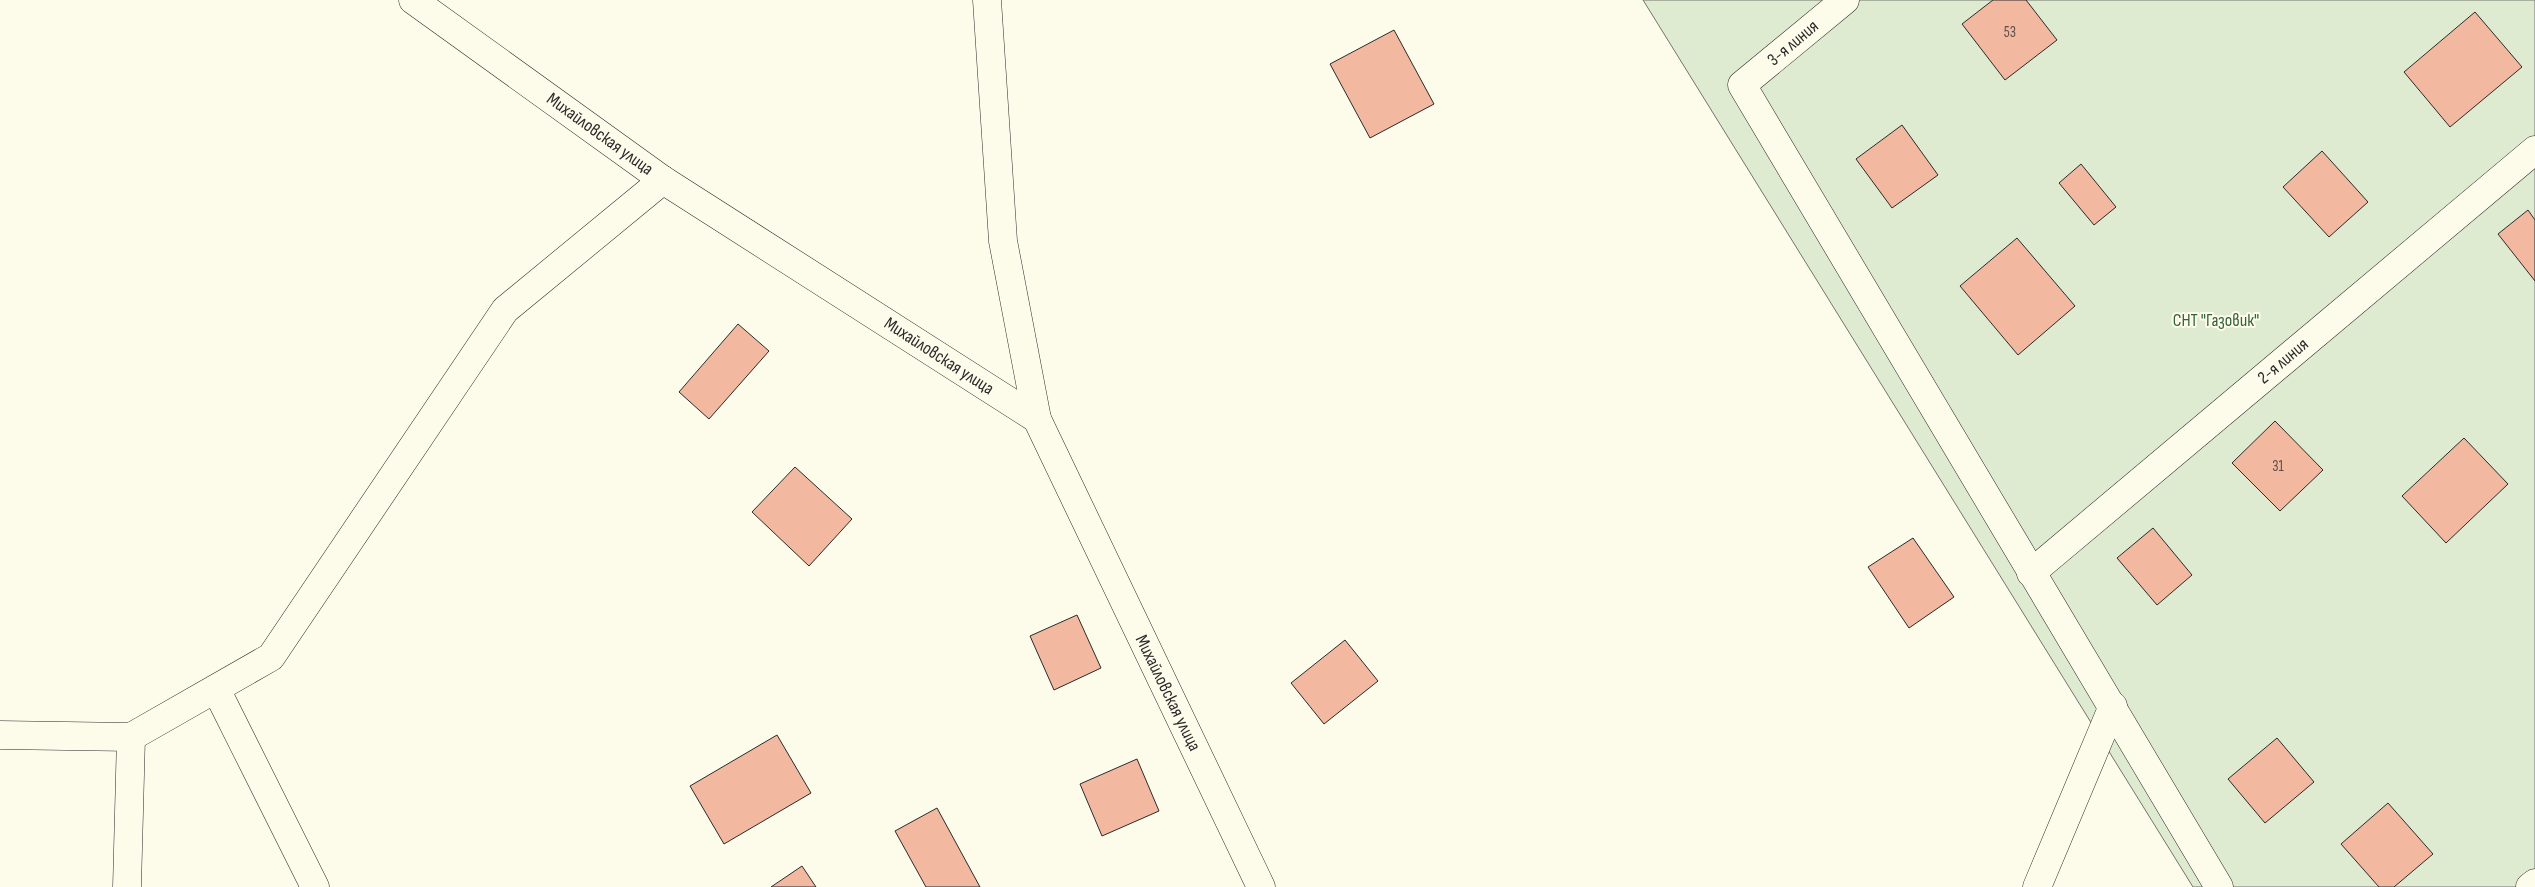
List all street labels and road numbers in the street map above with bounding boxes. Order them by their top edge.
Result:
street label: 3-я линия [1763,16,1823,70]
street label: Михайловская улица [543,88,657,180]
street label: Михайловская улица [880,313,998,399]
street label: 2-я линия [2253,334,2313,388]
street label: Михайловская улица [1131,632,1205,754]

